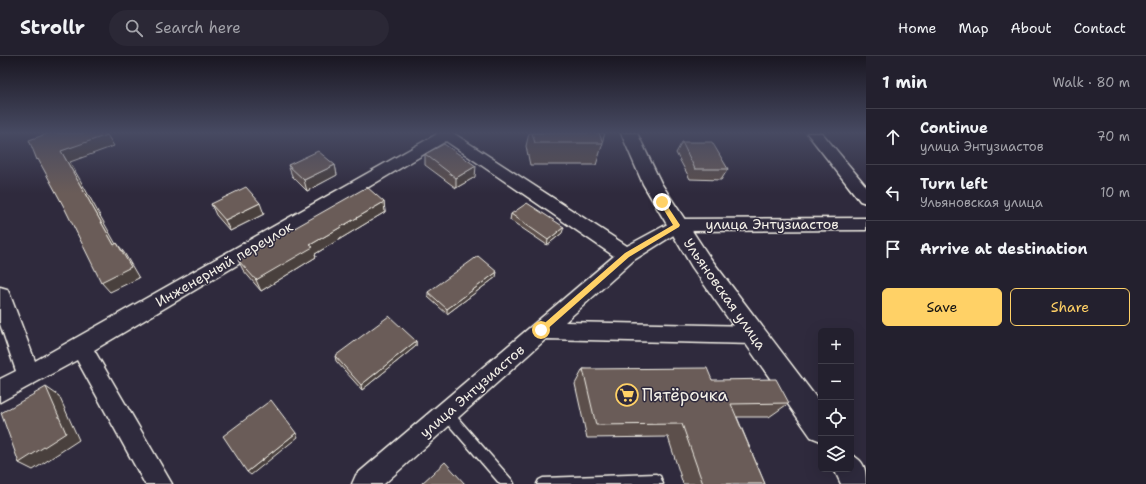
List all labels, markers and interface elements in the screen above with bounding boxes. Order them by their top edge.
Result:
search box [109,10,389,46]
text: Strollr [20,15,85,40]
icon: search [123,17,145,39]
text: Search here [155,18,241,38]
text: Home [898,19,937,37]
text: Map [959,19,989,37]
text: About [1011,19,1052,37]
text: Contact [1074,19,1126,37]
text: 1 min [882,71,927,93]
text: Walk · 80 m [1052,74,1130,91]
text: Continue [920,118,988,138]
icon: ahead [882,126,904,148]
text: 70 m [1096,128,1130,145]
text: улица Энтузиастов [920,138,1044,155]
text: Turn left [920,174,988,194]
icon: left [882,182,904,204]
text: 10 m [1100,184,1130,201]
route end [653,193,671,211]
text: Ульяновская улица [920,194,1043,211]
street label: улица Энтузиастов [705,215,839,233]
street label: Инженерный переулок [152,217,296,311]
street label: Ульяновская улица [680,235,770,354]
icon: arrive [882,238,904,260]
text: Arrive at destination [920,239,1088,259]
button: Save [882,288,1002,326]
button: Share [1010,288,1130,326]
route start [532,321,550,339]
map controls [818,328,854,472]
button: + [818,328,854,364]
street label: улица Энтузиастов [416,341,528,441]
button: − [818,364,854,400]
supermarket icon: Пятёрочка [614,382,640,408]
place label: Пятёрочка [642,384,729,406]
button: locate [818,400,854,436]
button: layers [818,436,854,472]

